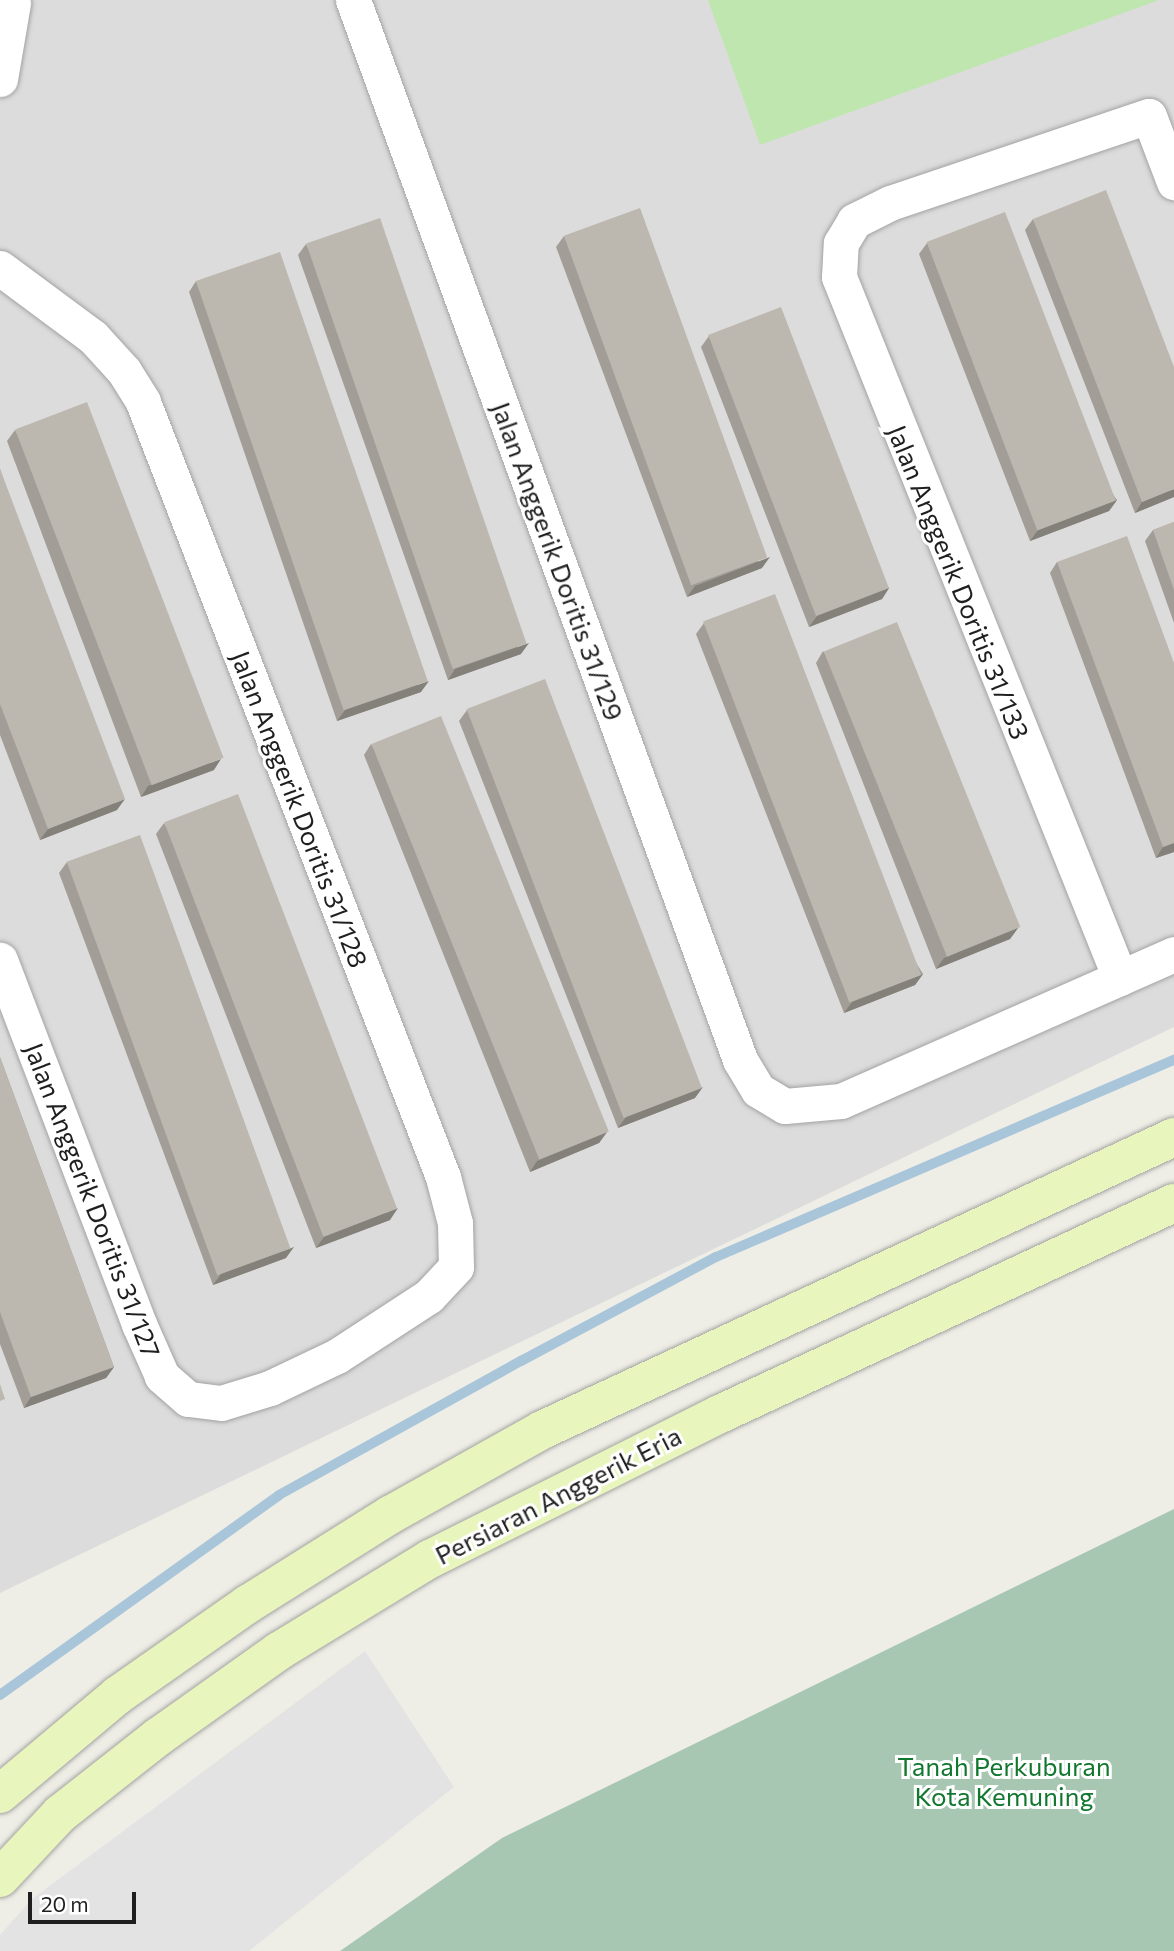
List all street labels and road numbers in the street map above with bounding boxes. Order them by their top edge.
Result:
street label: Jalan Anggerik Doritis 31/129 [486,398,630,724]
street label: Jalan Anggerik Doritis 31/133 [882,420,1036,744]
street label: Jalan Anggerik Doritis 31/128 [225,646,375,972]
street label: Jalan Anggerik Doritis 31/127 [19,1038,167,1362]
street label: Persiaran Anggerik Eria [430,1419,686,1571]

